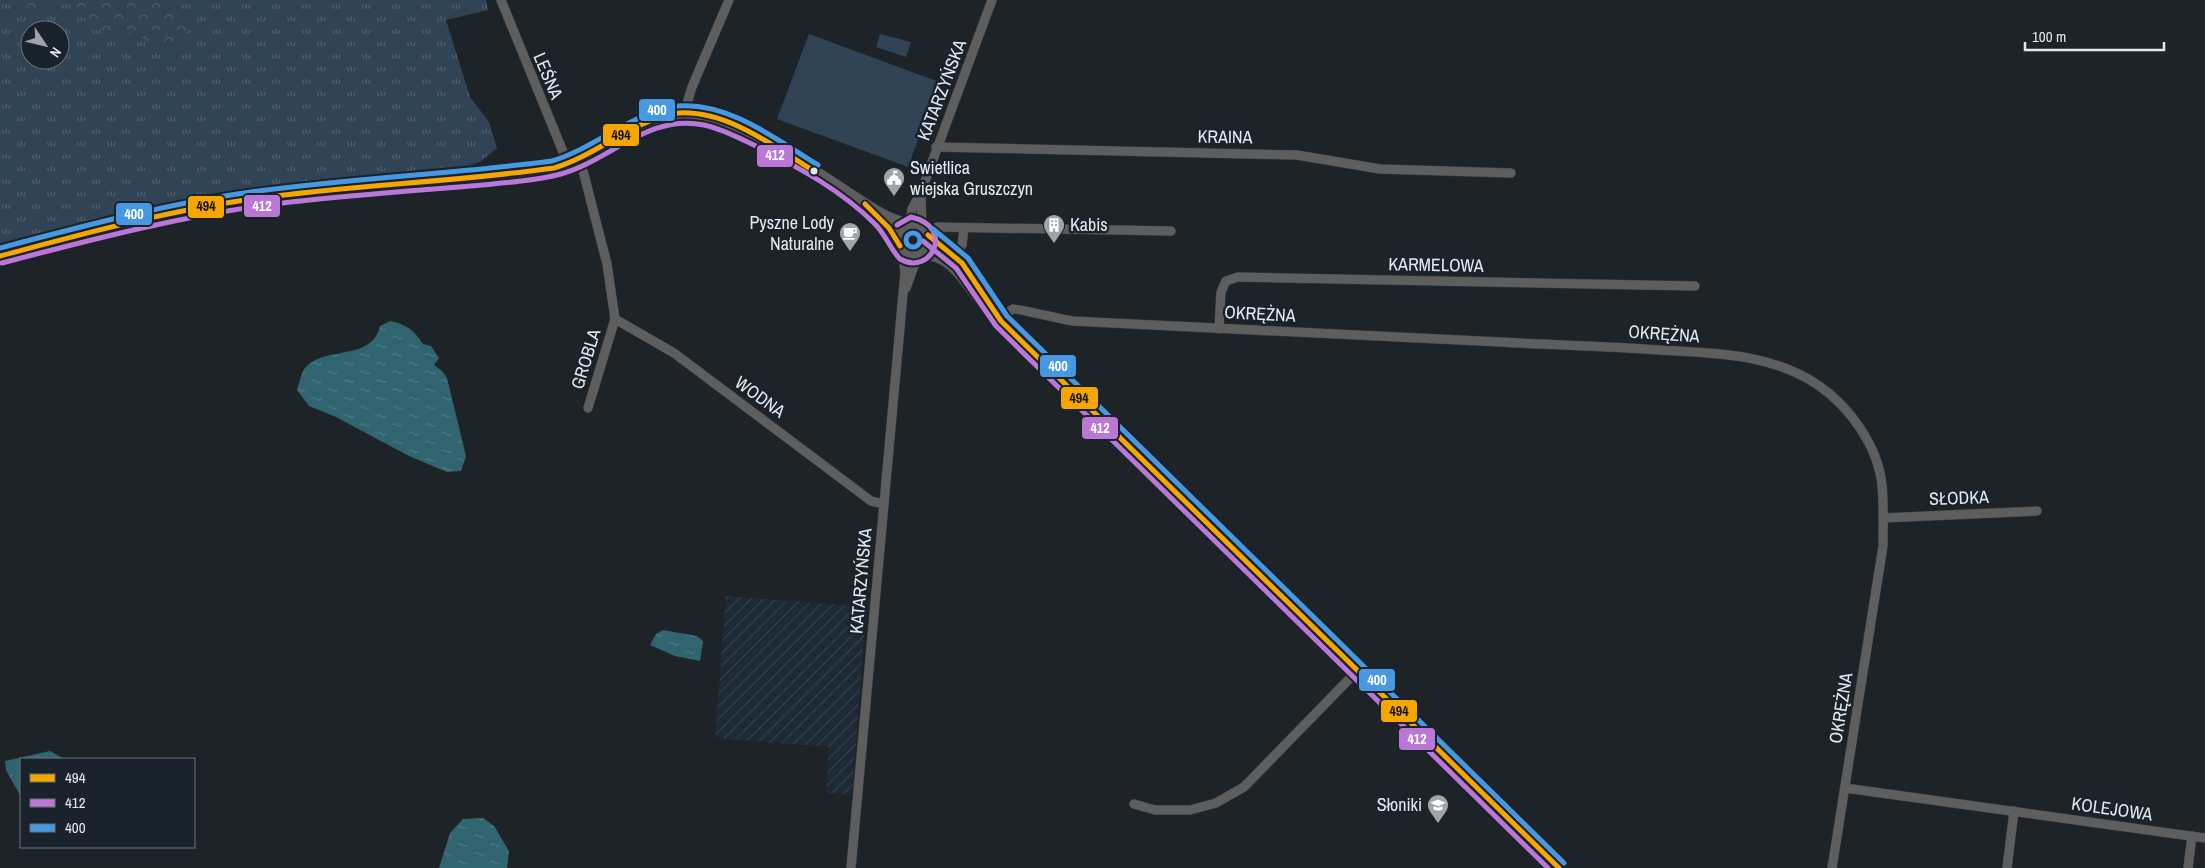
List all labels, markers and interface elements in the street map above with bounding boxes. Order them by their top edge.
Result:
north arrow [20,20,70,70]
scale bar [2025,20,2164,52]
text: 100 m [2032,26,2066,47]
street label: KATARZYŃSKA [911,36,972,144]
text: N [46,44,65,61]
street label: LEŚNA [527,49,569,103]
line badge: 400 [638,98,676,122]
text: 400 [647,101,667,119]
line badge: 494 [602,123,640,147]
street label: KRAINA [1197,124,1253,149]
text: 494 [611,126,631,144]
line badge: 412 [756,144,794,168]
text: 412 [765,146,785,164]
place label: Swietlica wiejska Gruszczyn [910,155,1033,201]
unlabelled marker [809,166,819,176]
public building icon: Swietlica wiejska Gruszczyn [882,166,906,197]
line badge: 412 [243,194,281,218]
line badge: 494 [187,195,225,219]
text: 494 [196,197,216,215]
text: 412 [252,197,272,215]
line badge: 400 [115,202,153,226]
text: 400 [124,205,144,223]
place label: Pyszne Lody Naturalne [749,210,835,256]
place label: Kabis [1070,212,1108,237]
building icon: Kabis [1042,213,1066,244]
cafe icon: Pyszne Lody Naturalne [838,221,862,252]
street label: KARMELOWA [1388,251,1484,278]
street label: OKRĘŻNA [1224,299,1296,328]
street label: OKRĘŻNA [1628,319,1701,348]
street label: GROBLA [565,326,607,392]
line badge: 400 [1039,354,1077,378]
text: 400 [1048,357,1068,375]
street label: WODNA [730,370,791,423]
line badge: 494 [1060,386,1099,410]
text: 494 [1069,389,1089,407]
line badge: 412 [1081,416,1119,440]
text: 412 [1090,419,1110,437]
street label: SŁODKA [1929,484,1989,511]
street label: KATARZYŃSKA [843,527,878,635]
line badge: 400 [1358,668,1396,692]
text: 400 [1367,671,1387,689]
street label: OKRĘŻNA [1823,671,1858,745]
line badge: 494 [1380,699,1418,723]
text: 494 [1389,702,1409,720]
line badge: 412 [1398,727,1436,751]
text: 412 [1407,730,1427,748]
legend [20,758,195,848]
text: 494 [65,767,86,788]
street label: KOLEJOWA [2070,790,2154,827]
text: 412 [65,792,86,813]
place label: Słoniki [1377,792,1422,817]
school or university icon: Słoniki [1426,793,1450,824]
text: 400 [65,817,86,838]

